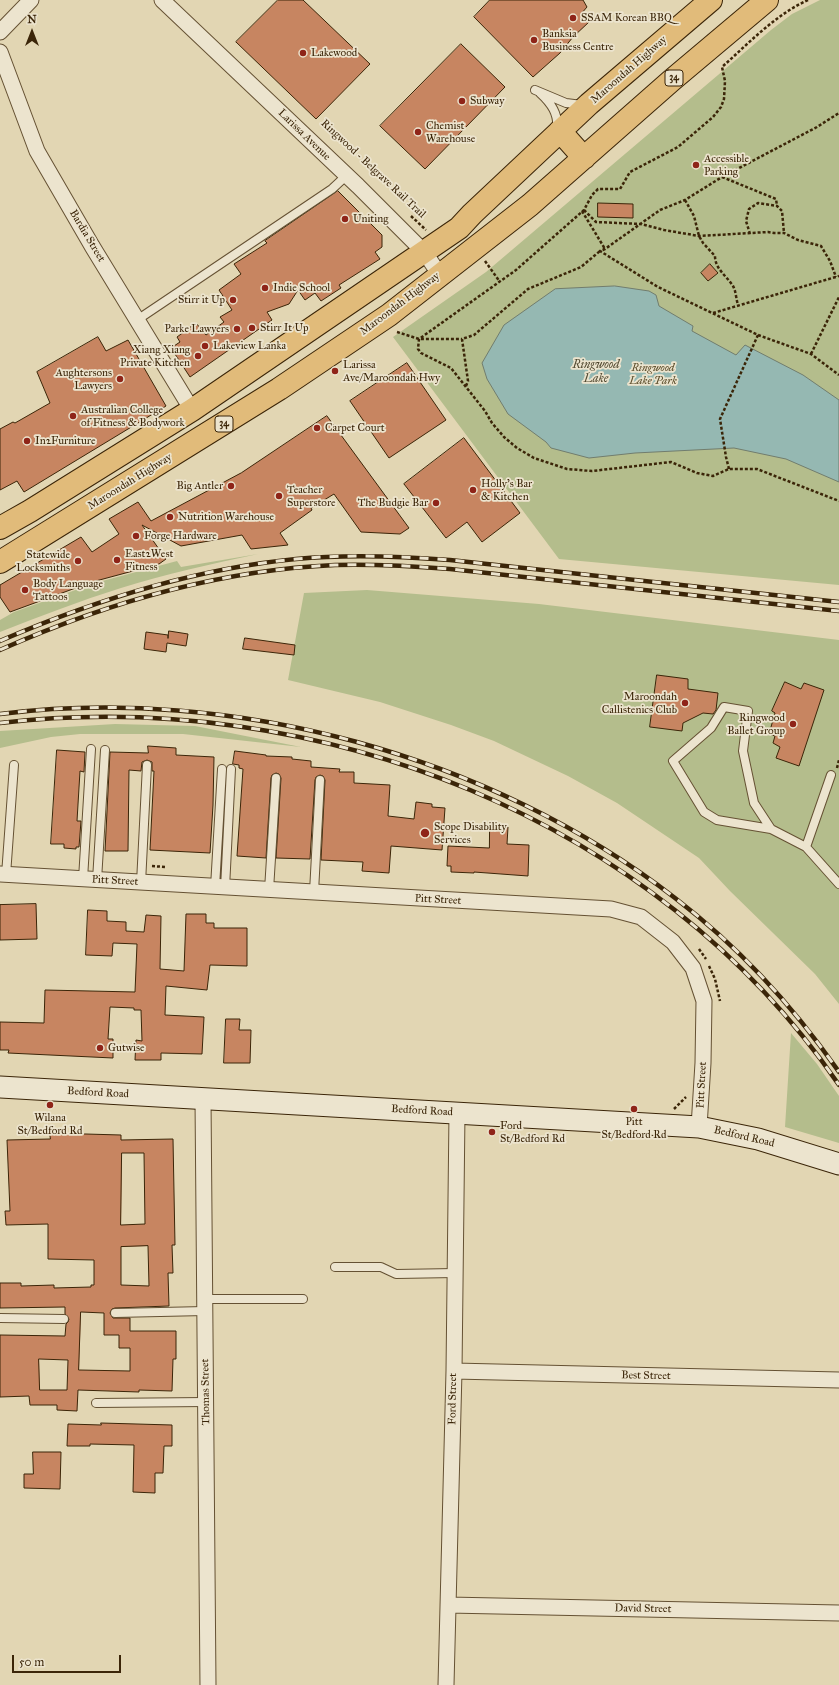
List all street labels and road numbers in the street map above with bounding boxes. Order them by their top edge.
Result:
street label: Maroondah Highway [588,33,670,107]
road number: 34 [665,70,683,86]
street label: Larissa Avenue [275,107,333,163]
street label: Ringwood - Belgrave Rail Trail [318,117,428,221]
street label: Bardia Street [66,207,108,265]
street label: Maroondah Highway [358,270,442,338]
road number: 34 [215,416,233,432]
street label: Maroondah Highway [86,451,174,513]
street label: Pitt Street [91,873,139,889]
street label: Pitt Street [414,892,462,908]
street label: Pitt Street [694,1061,710,1109]
street label: Bedford Road [67,1085,129,1101]
street label: Bedford Road [391,1103,453,1119]
street label: Bedford Road [712,1124,776,1150]
street label: Thomas Street [199,1358,213,1426]
street label: Best Street [621,1369,671,1383]
street label: Ford Street [446,1373,460,1425]
street label: David Street [615,1602,671,1616]

